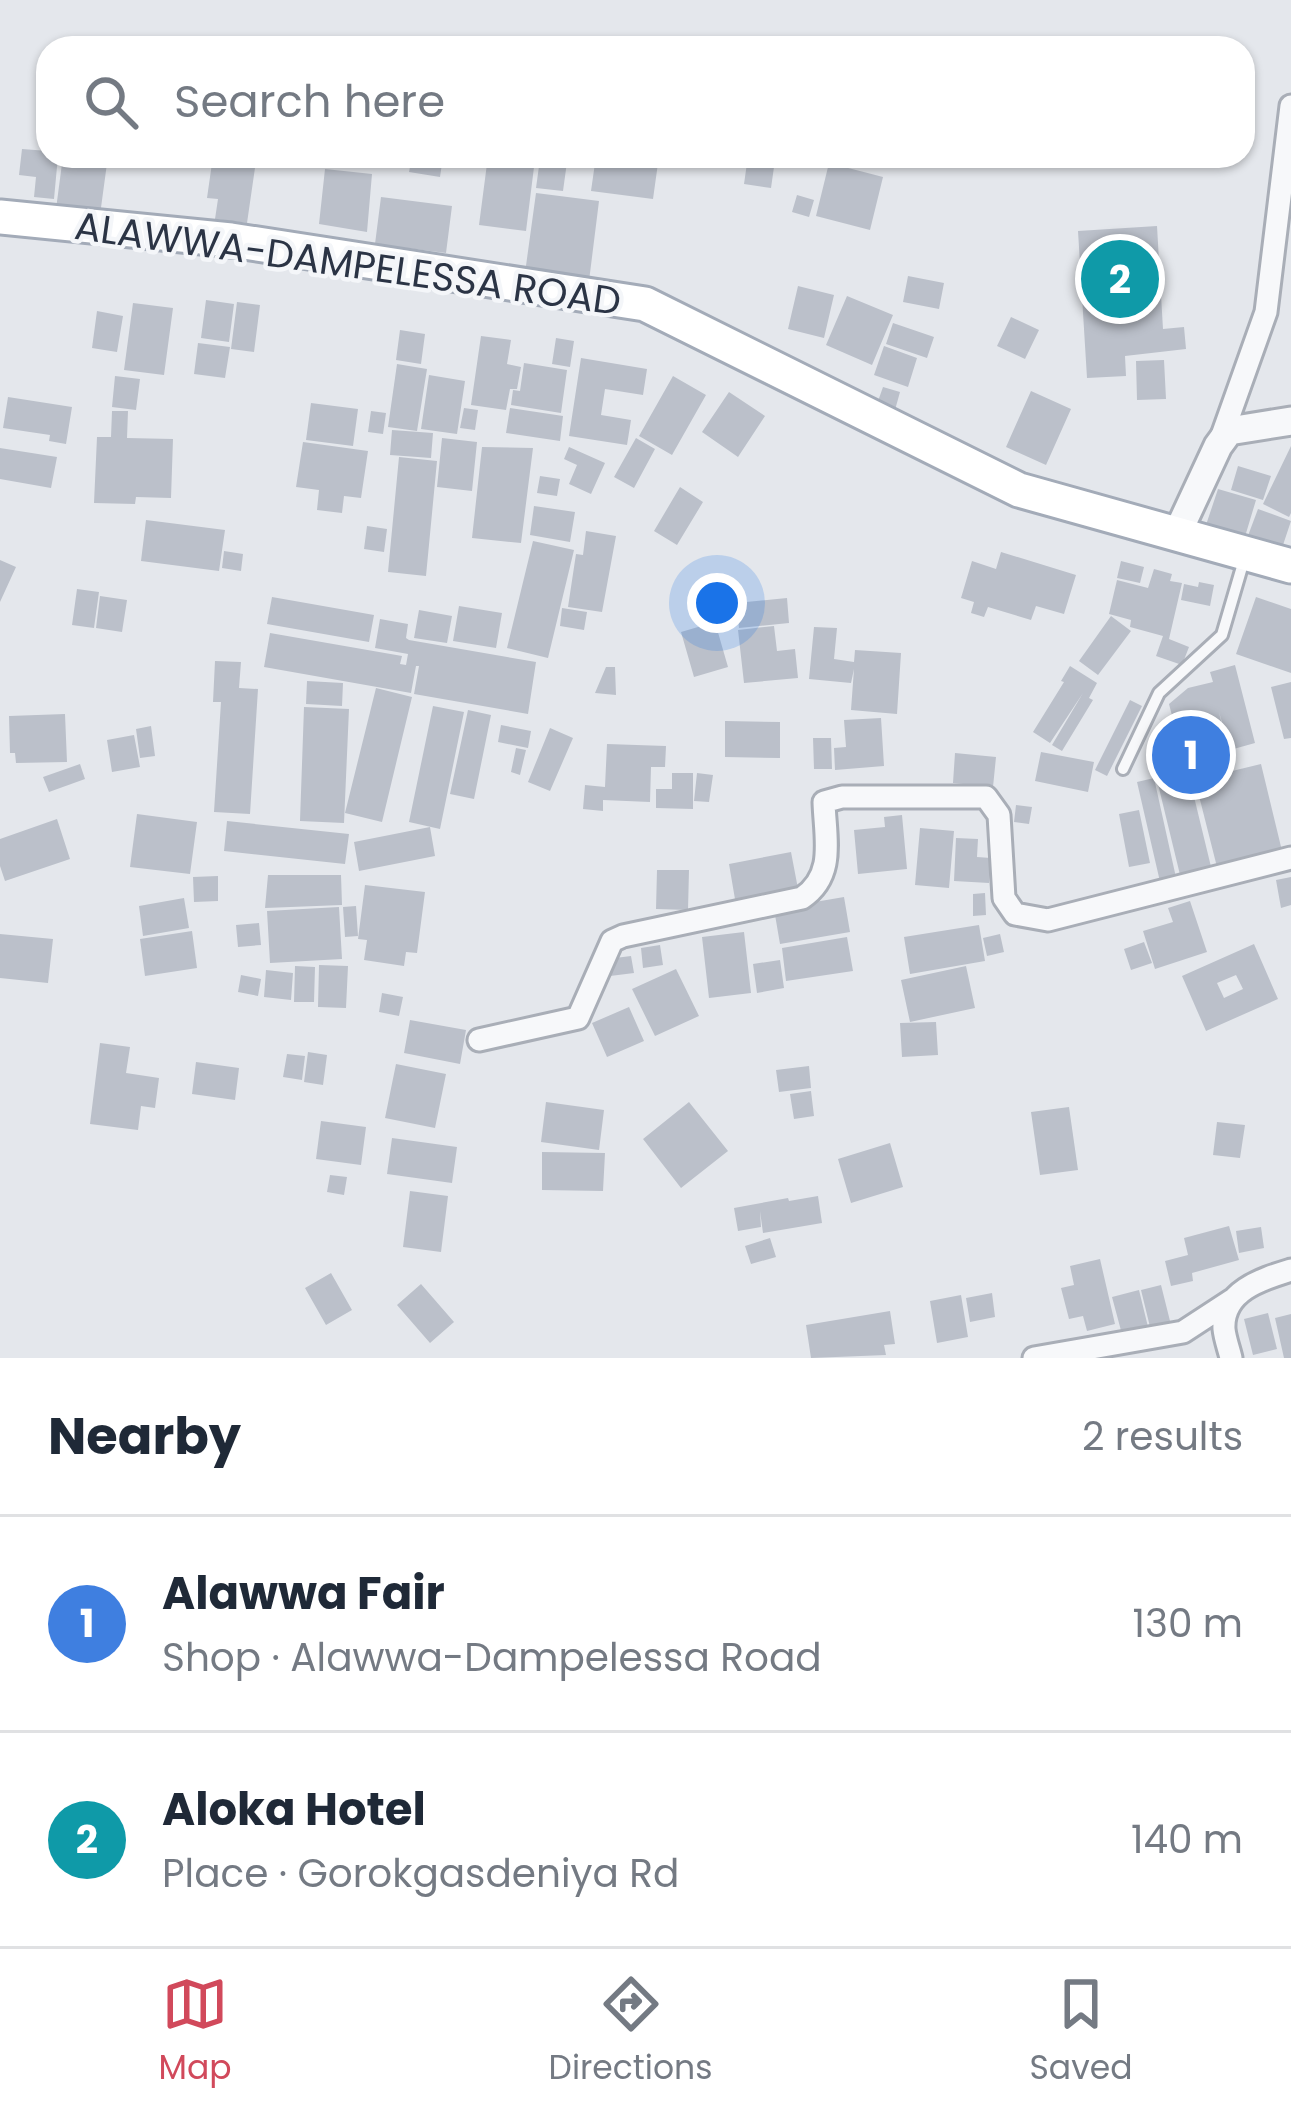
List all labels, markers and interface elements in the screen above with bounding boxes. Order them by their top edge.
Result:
search box [36,36,1255,168]
icon: search [78,69,144,135]
text: Search here [174,70,445,133]
street label: ALAWWA-DAMPELESSA ROAD [71,198,625,329]
pin: 2 [1081,234,1159,324]
your location [687,573,747,633]
pin: 1 [1152,710,1230,800]
text: Nearby [48,1400,241,1472]
text: 2 results [1082,1409,1243,1464]
text: Alawwa Fair [162,1562,445,1625]
text: 1 [80,1596,94,1651]
text: 130 m [1132,1596,1243,1651]
text: Shop · Alawwa-Dampelessa Road [162,1630,822,1685]
text: Aloka Hotel [162,1778,426,1841]
text: 2 [76,1812,98,1867]
text: 140 m [1131,1812,1243,1867]
text: Place · Gorokgasdeniya Rd [162,1846,679,1901]
tab: Map [159,1971,232,2093]
tab: Directions [549,1971,712,2093]
tab: Saved [1030,1971,1132,2093]

